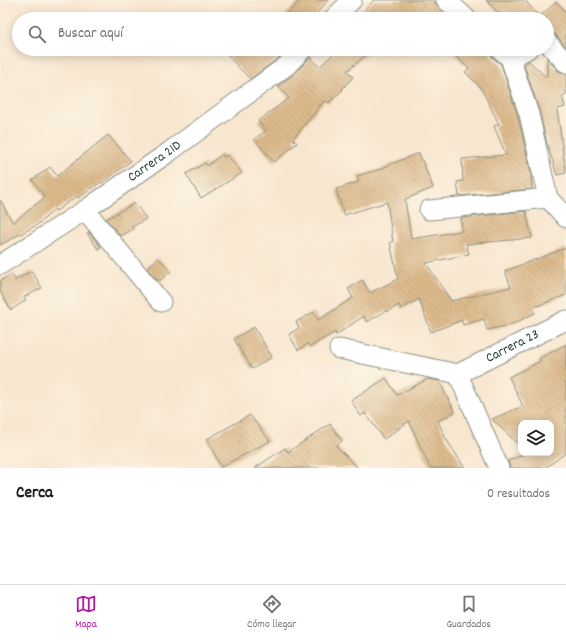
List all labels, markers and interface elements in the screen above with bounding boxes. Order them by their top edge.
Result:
search box [12,12,554,56]
icon: search [26,23,48,45]
text: Buscar aquí [58,23,123,45]
street label: Carrera 21D [124,136,186,188]
street label: Carrera 23 [482,325,543,369]
map controls [518,420,554,456]
button: layers [518,420,554,456]
text: Cerca [16,482,53,506]
text: 0 resultados [487,485,550,504]
tab: Mapa [75,593,97,633]
tab: Cómo llegar [247,593,296,633]
tab: Guardados [446,593,491,633]

